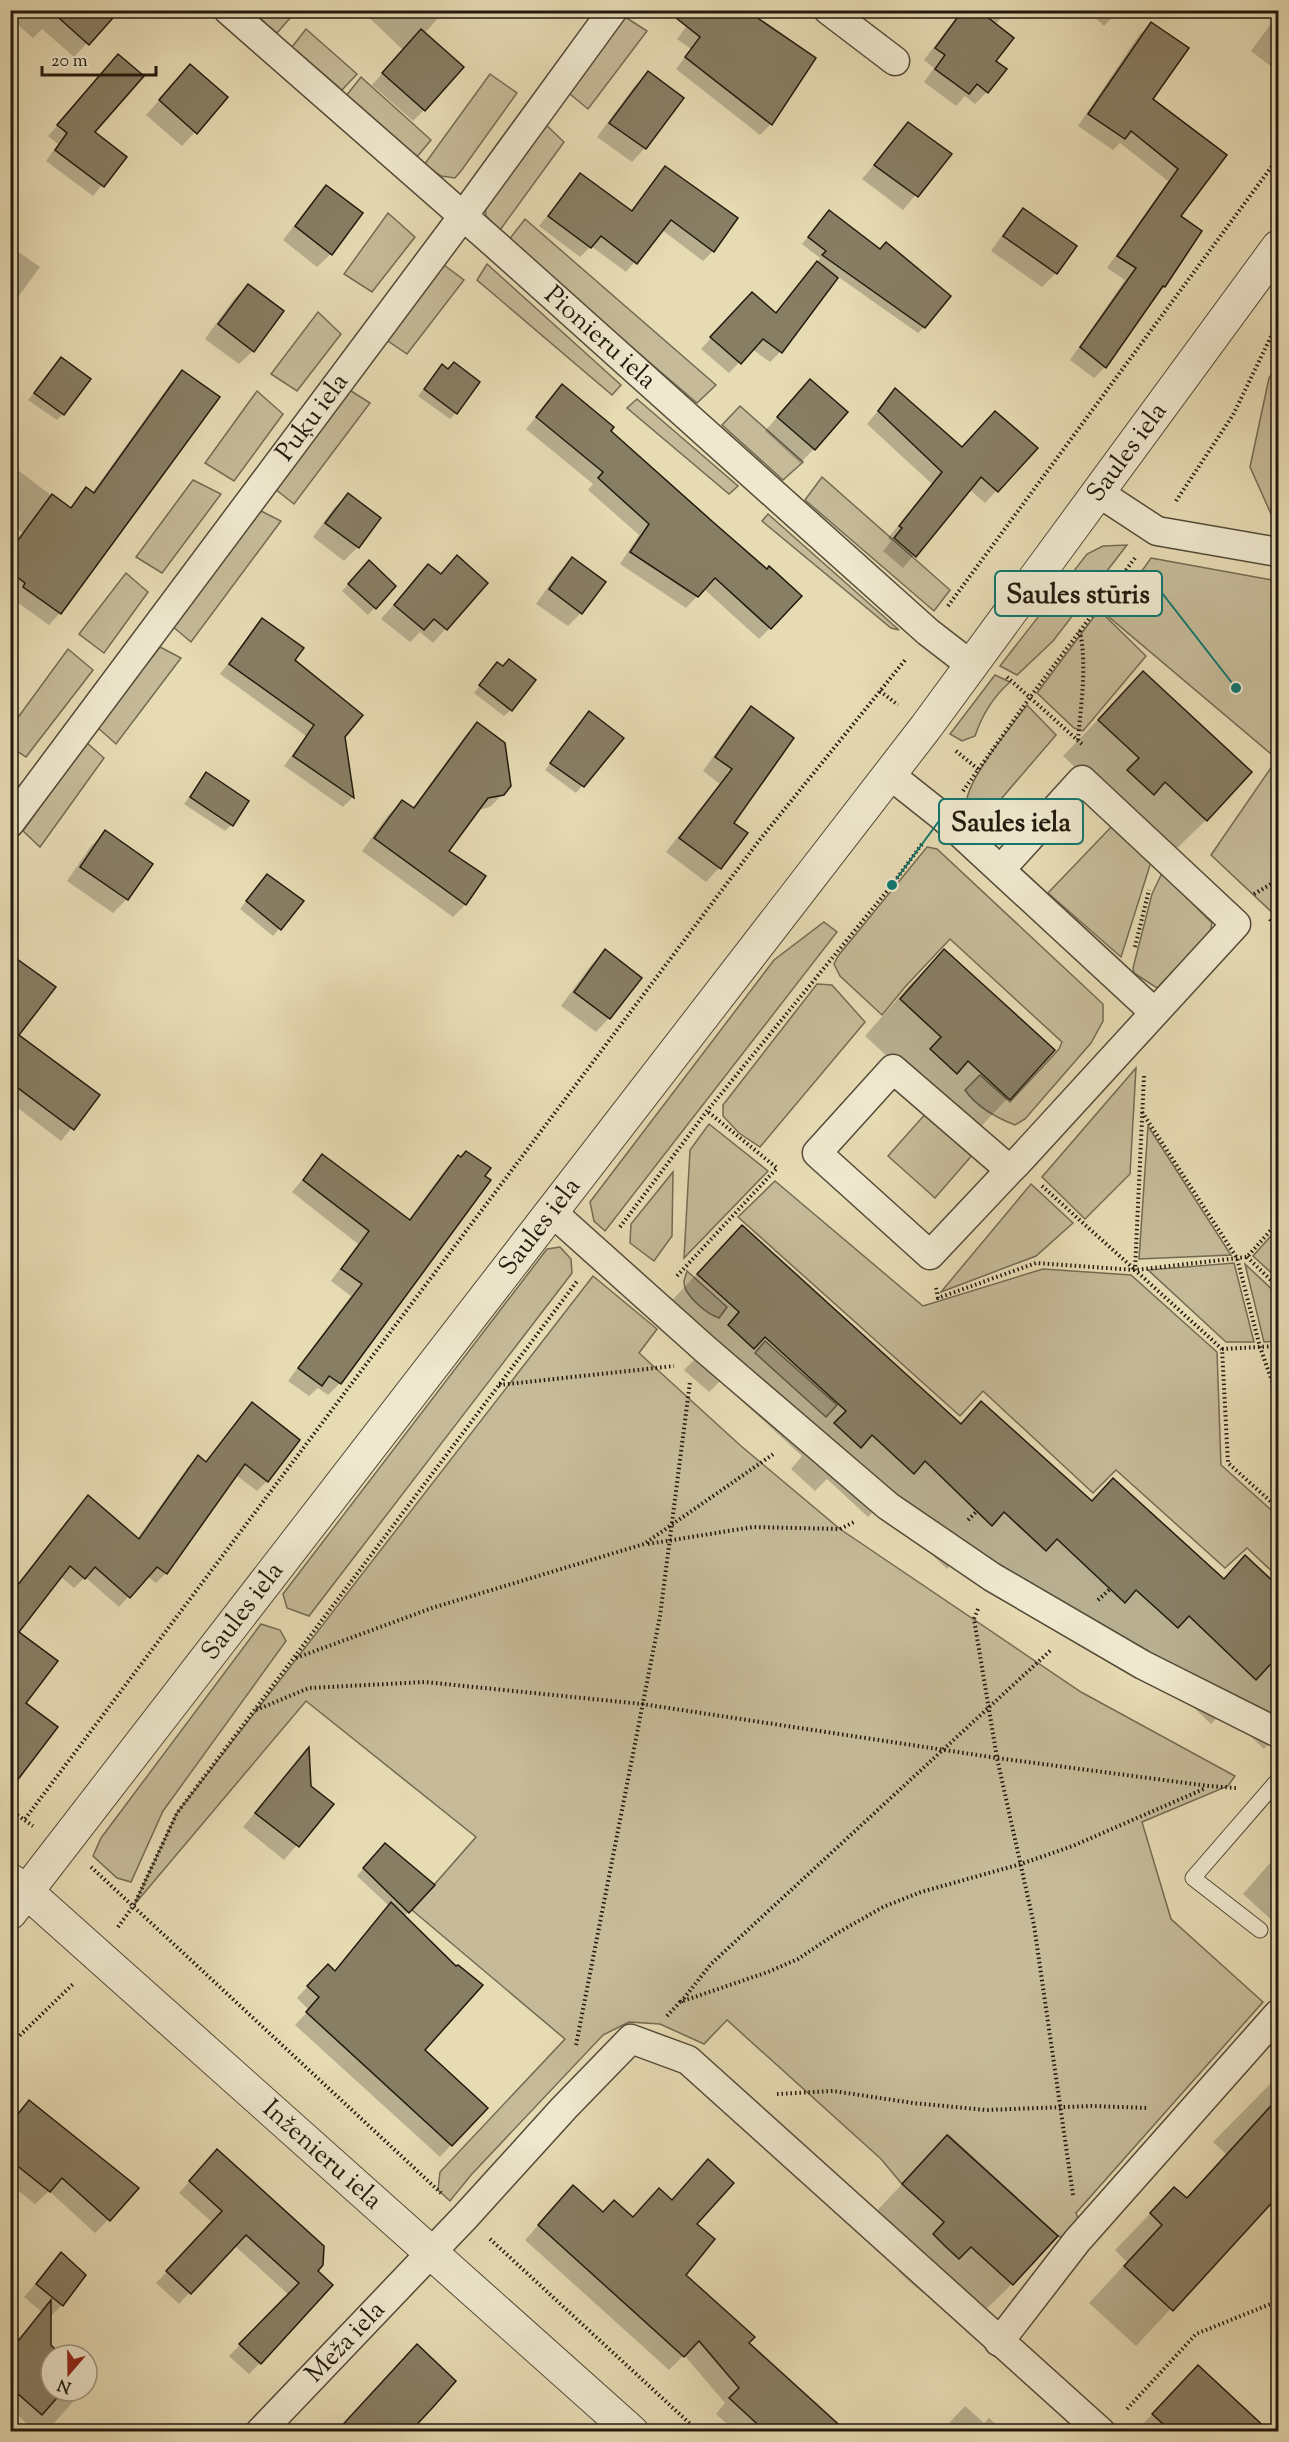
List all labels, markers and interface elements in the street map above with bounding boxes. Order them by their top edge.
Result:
scale bar [42,39,156,77]
text: 20 m [51,49,88,75]
street label: Pionieru iela [536,278,664,398]
street label: Puķu iela [267,366,358,469]
street label: Saules iela [1078,395,1176,510]
callout: Saules stūris [995,571,1162,616]
text: Saules stūris [1006,577,1150,616]
callout: Saules iela [939,799,1083,844]
text: Saules iela [951,805,1071,844]
street label: Saules iela [490,1170,590,1284]
street label: Saules iela [193,1554,293,1668]
street label: Inženieru iela [254,2092,390,2219]
street label: Meža iela [297,2293,394,2392]
north arrow [39,2343,99,2403]
text: N [55,2372,75,2398]

